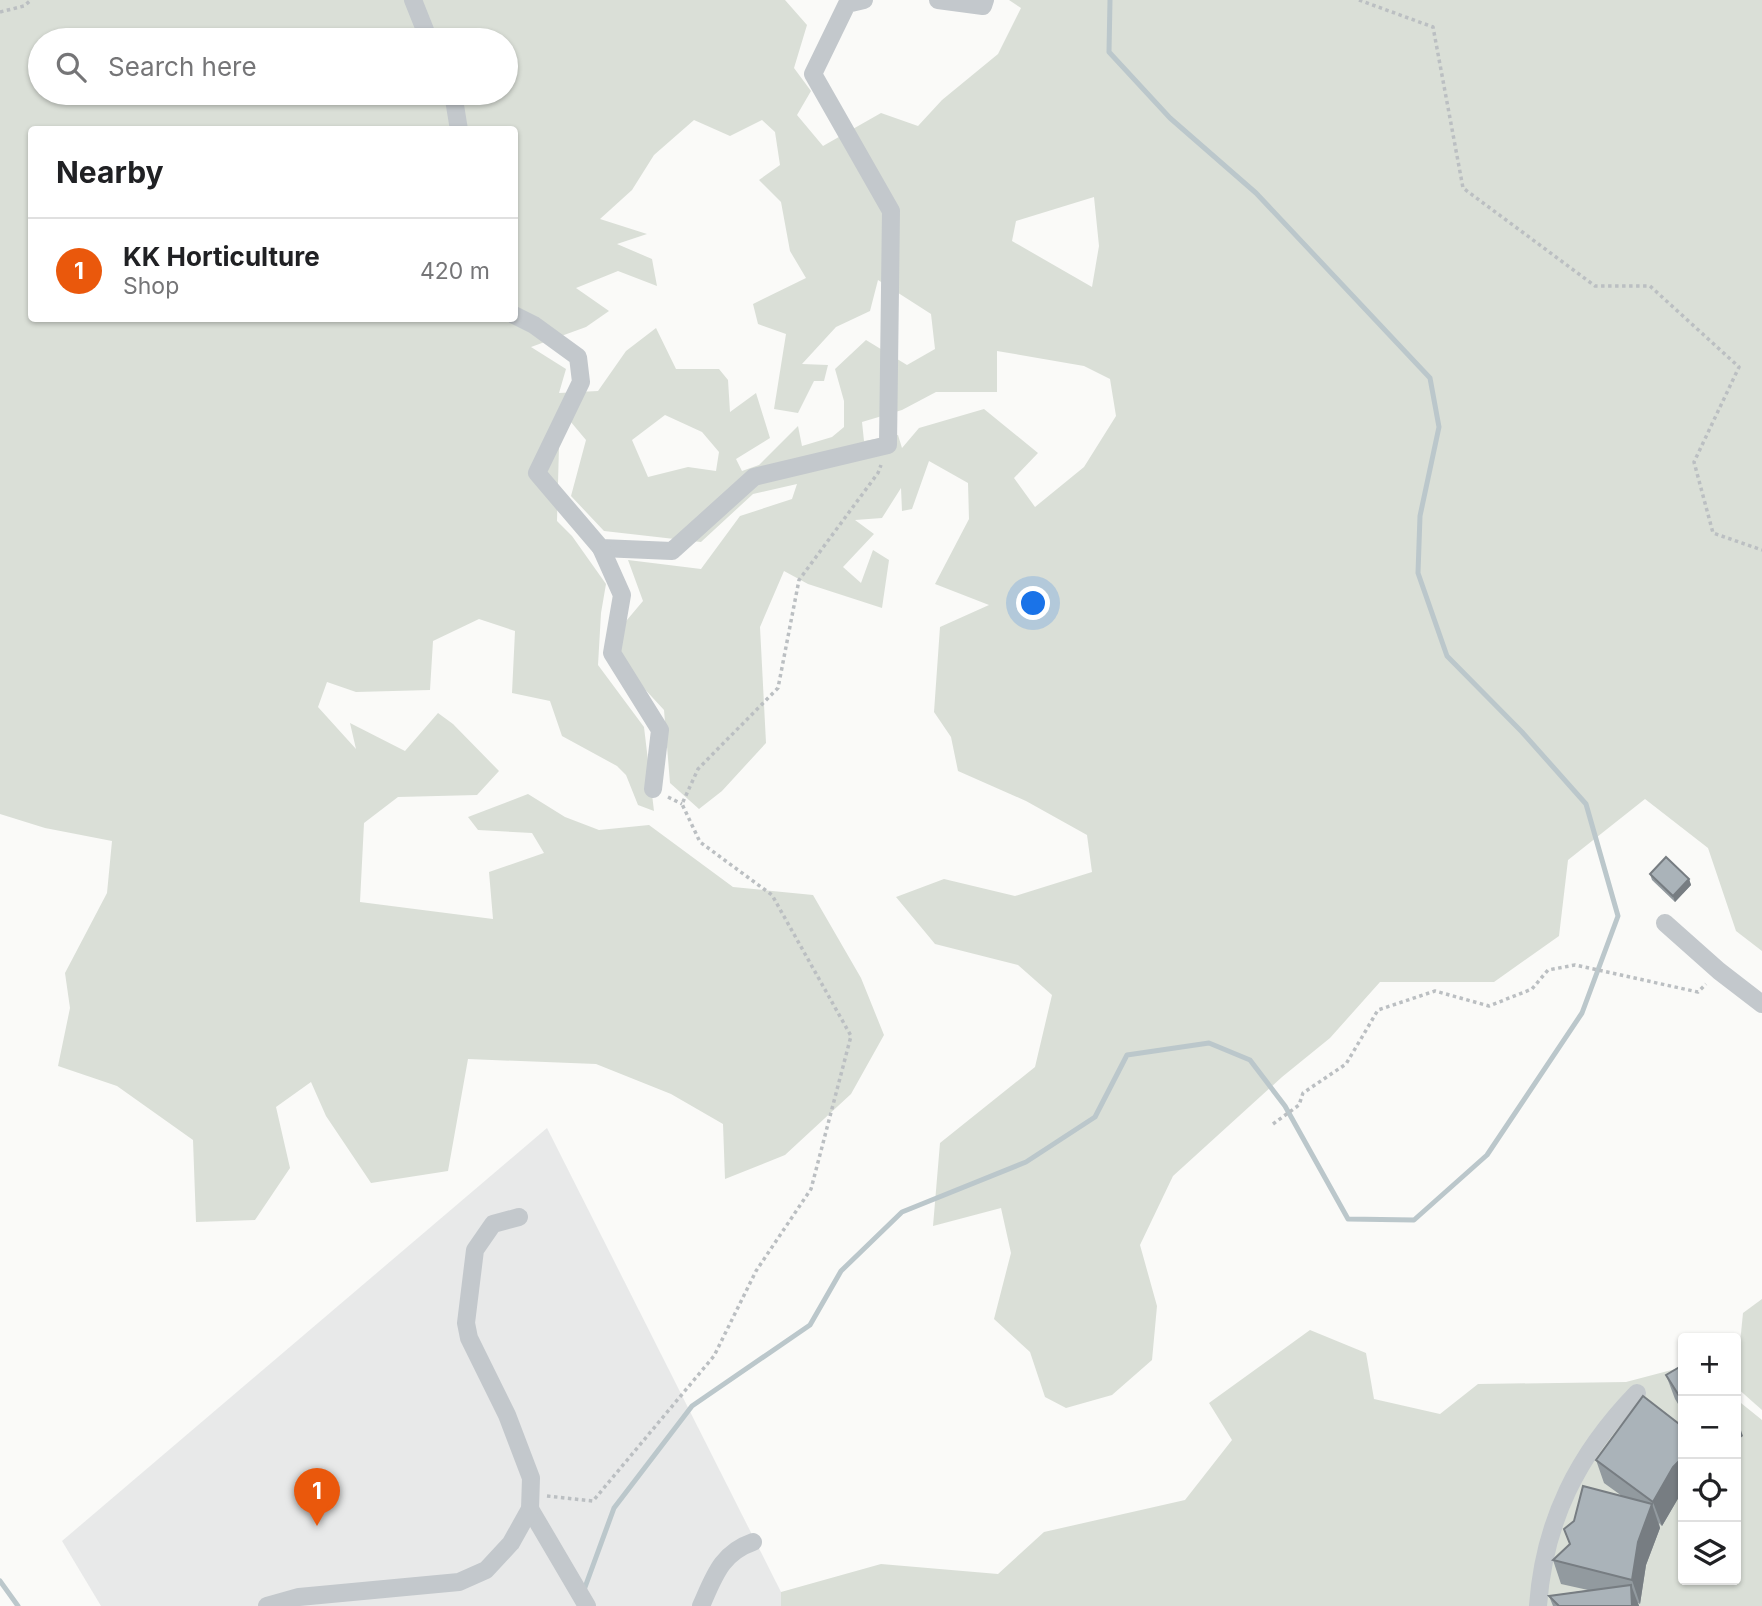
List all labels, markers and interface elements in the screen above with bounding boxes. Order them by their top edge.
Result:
search box [28,28,518,105]
icon: search [52,48,90,86]
text: Search here [108,51,257,82]
text: Nearby [56,154,164,190]
text: KK Horticulture [123,241,320,272]
text: 1 [74,257,84,285]
text: 420 m [420,257,490,285]
text: Shop [123,272,179,300]
your location [1016,586,1050,620]
map controls [1678,1333,1741,1585]
button: + [1678,1333,1741,1396]
button: − [1678,1396,1741,1459]
button: locate [1678,1459,1741,1522]
pin: 1 [294,1468,340,1526]
button: layers [1678,1522,1741,1585]

